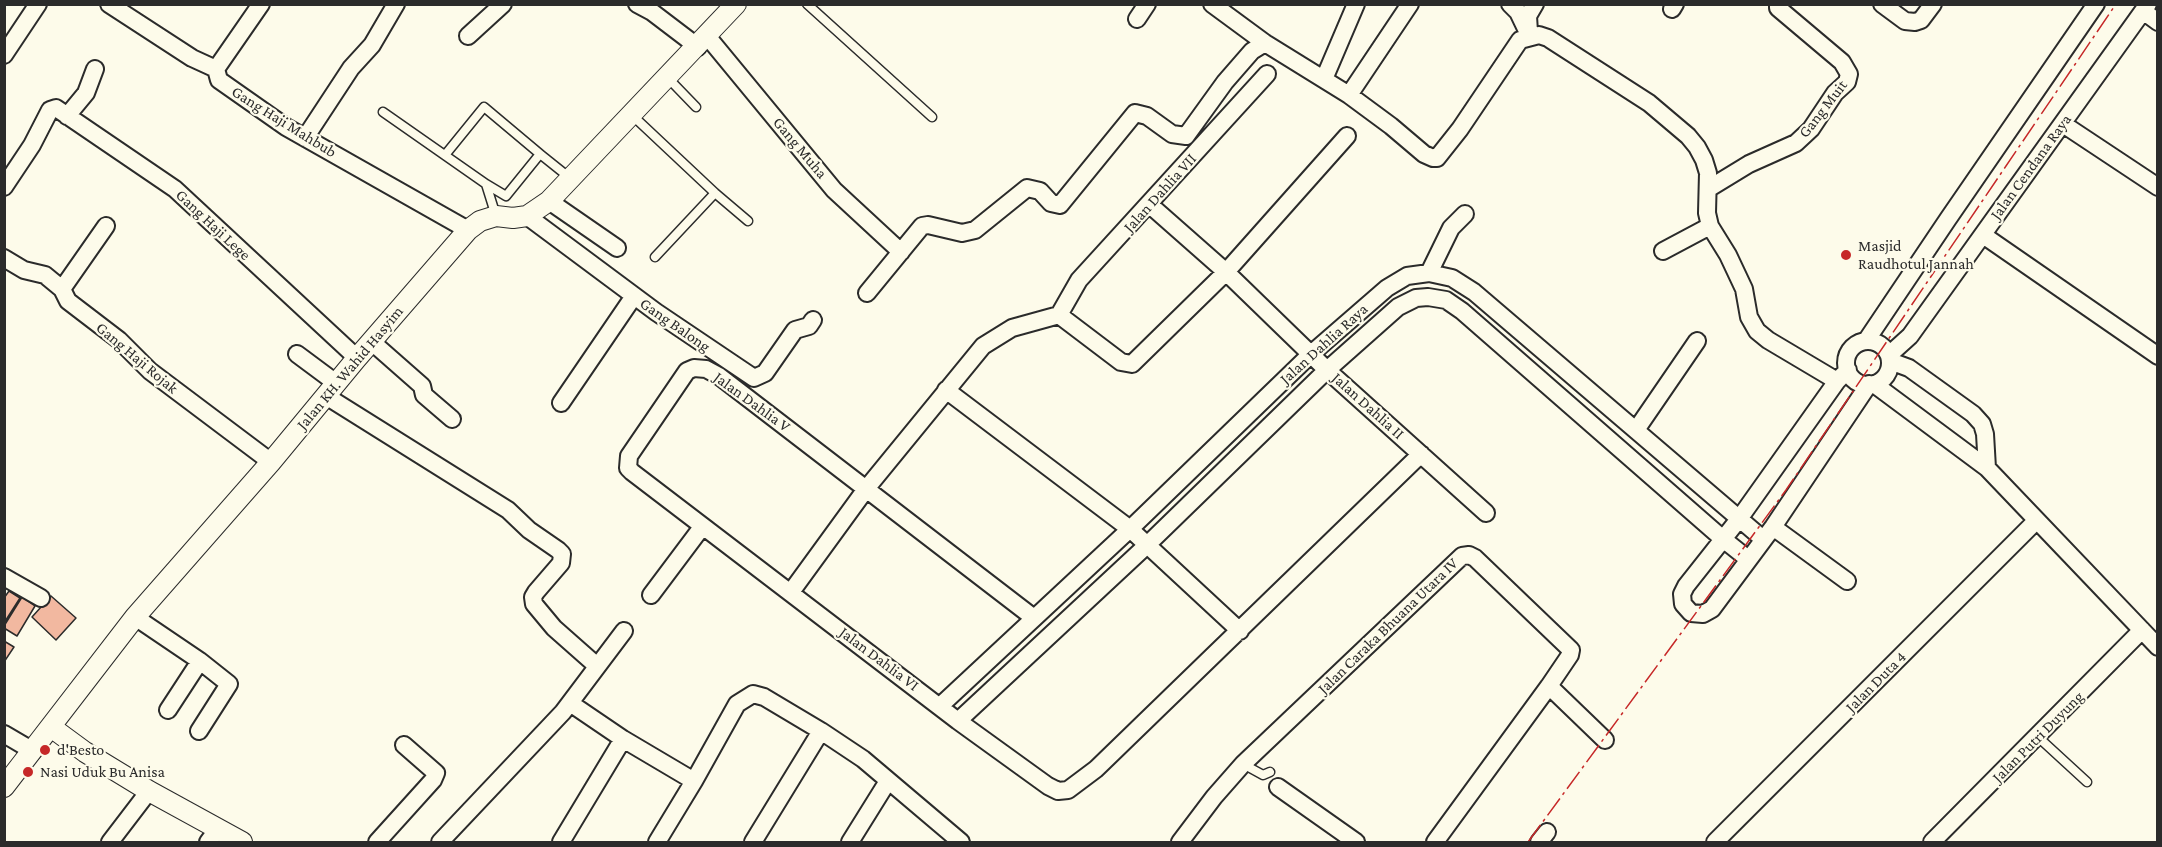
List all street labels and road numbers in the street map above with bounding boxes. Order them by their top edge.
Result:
street label: Gang Muit [1794,76,1852,142]
street label: Gang Haji Mahbub [228,82,340,162]
street label: Jalan Cendana Raya [1986,110,2076,224]
street label: Gang Muha [769,113,831,183]
street label: Jalan Dahlia VII [1120,150,1200,236]
street label: Gang Haji Lege [172,185,254,265]
street label: Gang Balong [636,294,714,356]
street label: Jalan Dahlia Raya [1276,300,1372,388]
street label: Jalan KH. Wahid Hasyim [293,302,407,434]
street label: Gang Haji Rojak [92,318,182,398]
street label: Jalan Dahlia V [710,368,794,436]
street label: Jalan Dahlia II [1328,369,1408,443]
street label: Jalan Caraka Bhuana Utara IV [1314,554,1462,698]
street label: Jalan Dahlia VI [835,623,923,695]
street label: Jalan Duta 4 [1842,648,1910,716]
street label: Jalan Putri Duyung [1988,687,2088,787]

